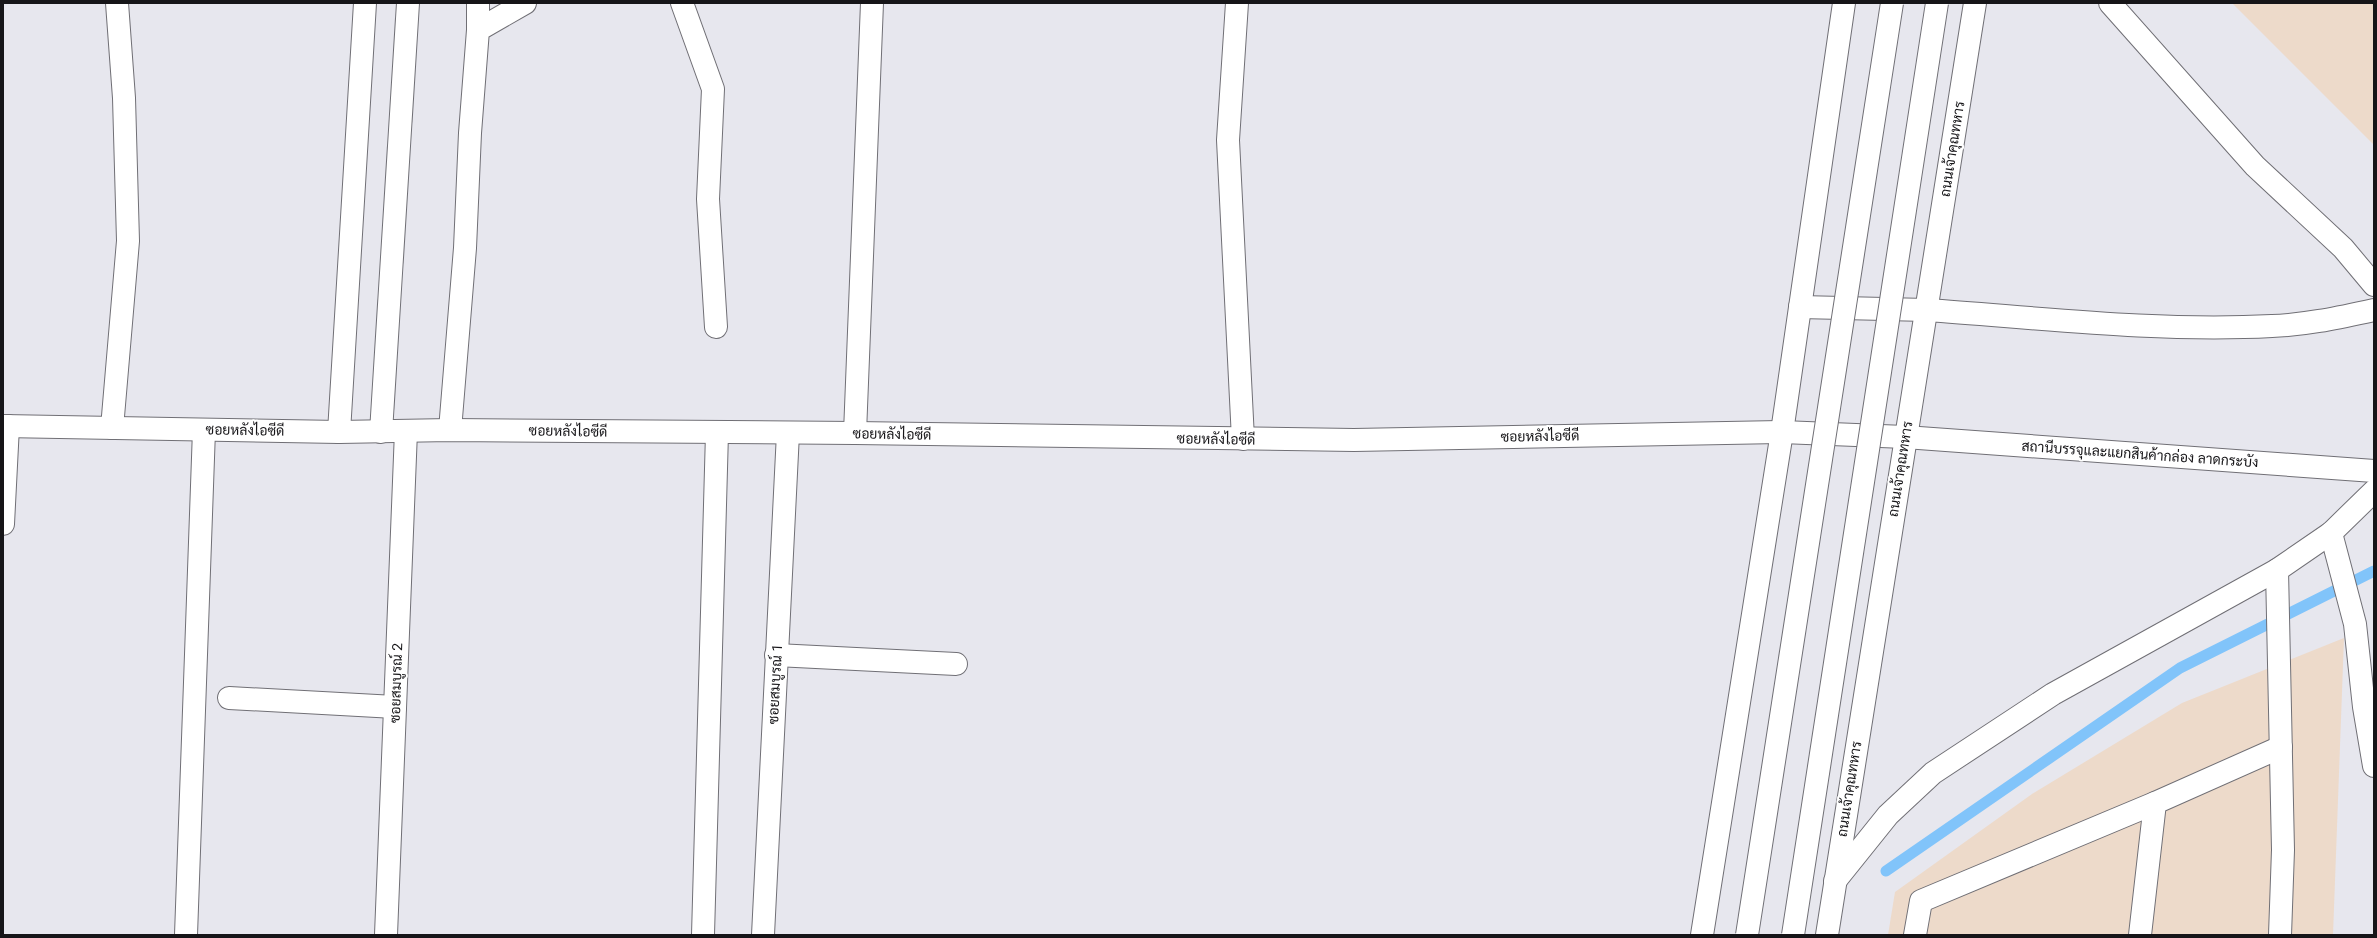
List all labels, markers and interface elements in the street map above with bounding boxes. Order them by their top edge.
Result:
street label: ถนนเจ้าคุณทหาร [1936,100,1969,198]
street label: ซอยหลังไอซีดี [205,420,285,439]
street label: ถนนเจ้าคุณทหาร [1884,420,1917,518]
street label: ซอยหลังไอซีดี [528,421,608,440]
street label: ซอยหลังไอซีดี [852,424,932,443]
street label: ซอยหลังไอซีดี [1500,426,1580,445]
street label: ซอยหลังไอซีดี [1176,429,1256,448]
street label: สถานีบรรจุและแยกสินค้ากล่อง ลาดกระบัง [2021,437,2259,472]
street label: ซอยสมบูรณ์ 2 [386,642,407,724]
street label: ซอยสมบูรณ์ 1 [764,643,787,725]
street label: ถนนเจ้าคุณทหาร [1833,740,1866,838]

